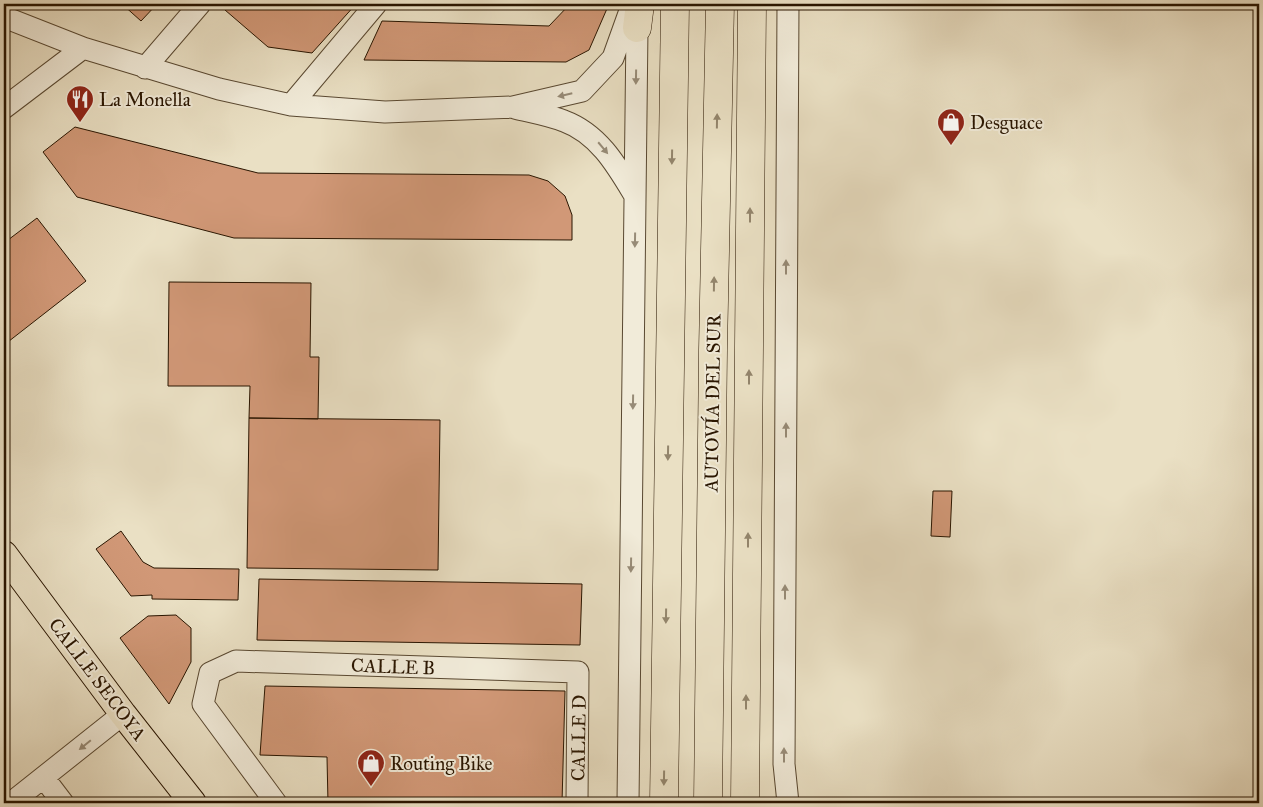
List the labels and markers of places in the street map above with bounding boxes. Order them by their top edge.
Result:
restaurant icon: La Monella [65,84,95,123]
place label: La Monella [99,88,192,111]
shop icon: Desguace [936,107,966,146]
place label: Desguace [970,111,1043,135]
shop icon: Routing Bike [356,748,386,787]
place label: Routing Bike [390,752,493,776]

